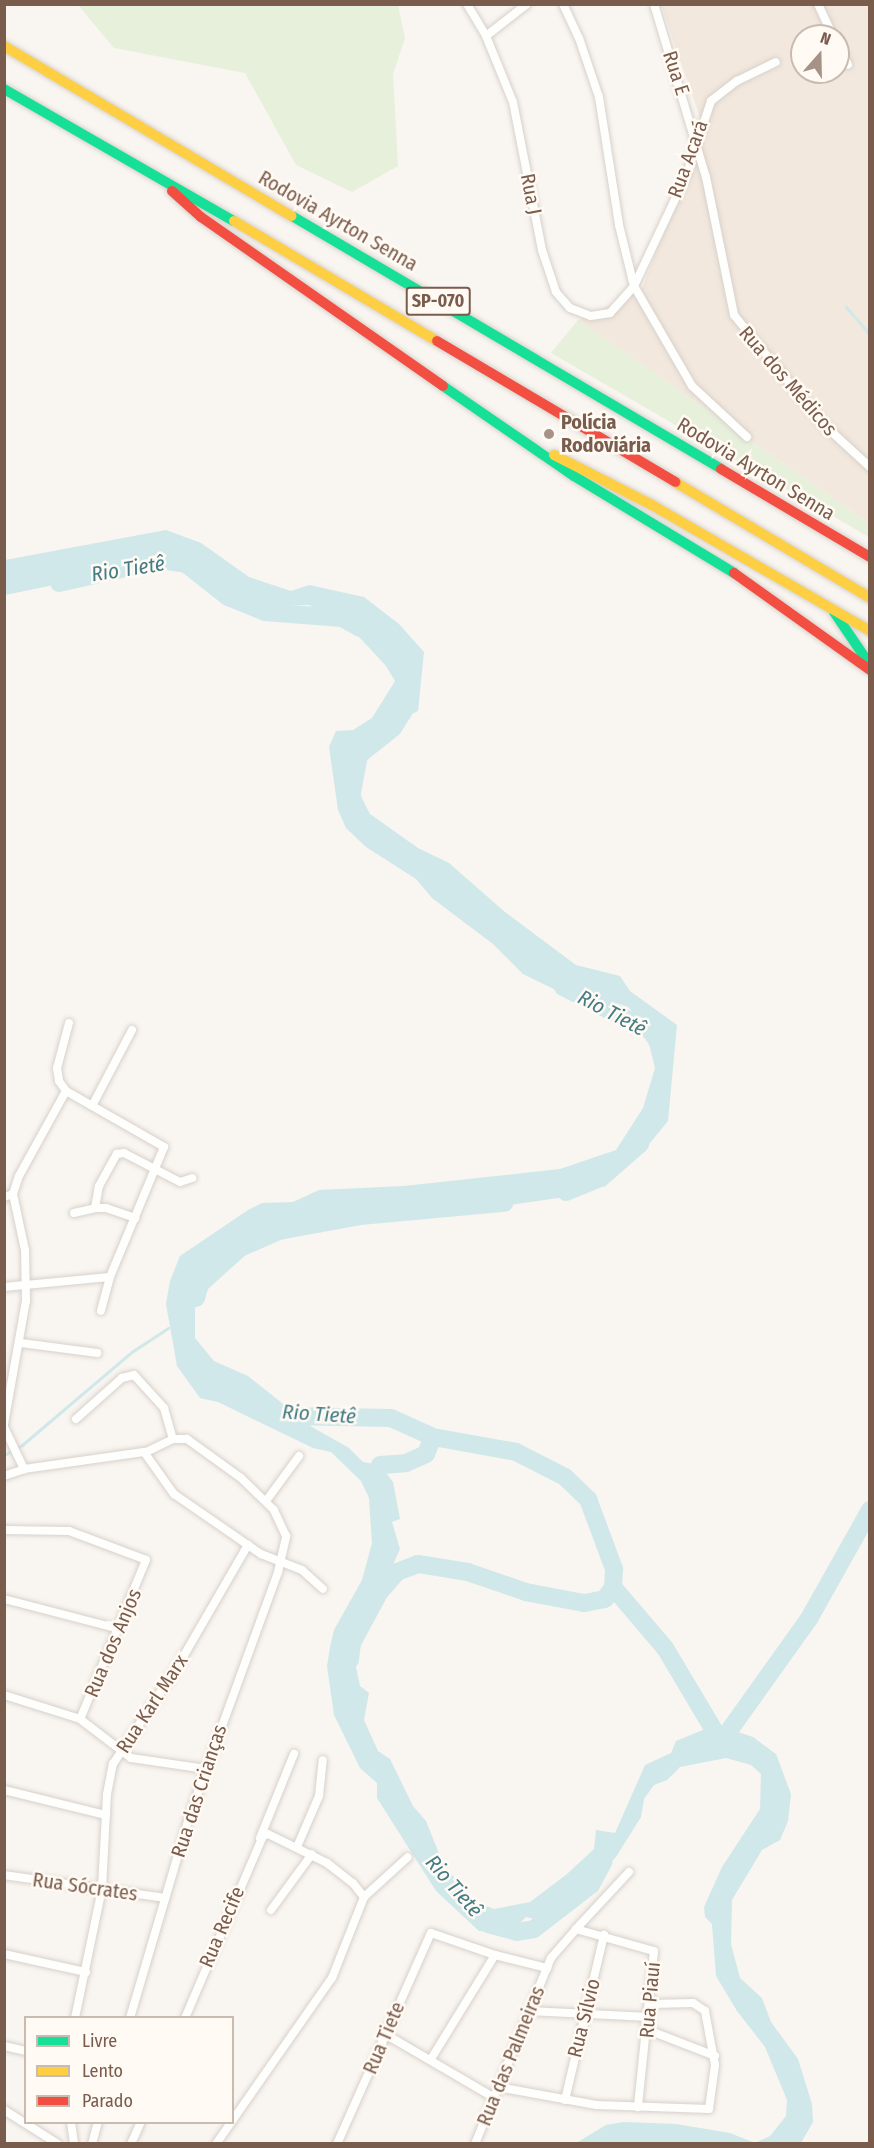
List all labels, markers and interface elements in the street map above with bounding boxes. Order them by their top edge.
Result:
north arrow [790,24,850,84]
text: N [818,28,833,49]
street label: Rua E [658,48,694,98]
street label: Rua Acará [663,117,713,201]
street label: Rodovia Ayrton Senna [254,166,422,276]
street label: Rua J [515,171,547,217]
road number: SP-070 [405,286,471,316]
street label: Rua dos Médicos [734,321,842,441]
place label: Polícia Rodoviária [561,410,651,457]
street label: Rodovia Ayrton Senna [673,412,839,526]
marker: Polícia Rodoviária [542,427,556,441]
water label: Rio Tietê [90,551,166,587]
water label: Rio Tietê [573,985,651,1041]
water label: Rio Tietê [281,1399,357,1429]
street label: Rua dos Anjos [79,1585,147,1701]
street label: Rua Karl Marx [111,1650,193,1758]
street label: Rua das Crianças [166,1722,232,1860]
water label: Rio Tietê [420,1850,488,1922]
street label: Rua Sócrates [31,1868,139,1906]
street label: Rua Recife [194,1883,250,1971]
street label: Rua Piauí [635,1961,665,2039]
street label: Rua Sílvio [563,1976,605,2060]
street label: Rua das Palmeiras [472,1983,550,2129]
street label: Rua Tiete [358,1998,410,2078]
legend [24,2016,234,2124]
text: Livre [82,2030,117,2052]
text: Lento [82,2060,123,2082]
text: Parado [82,2090,133,2112]

